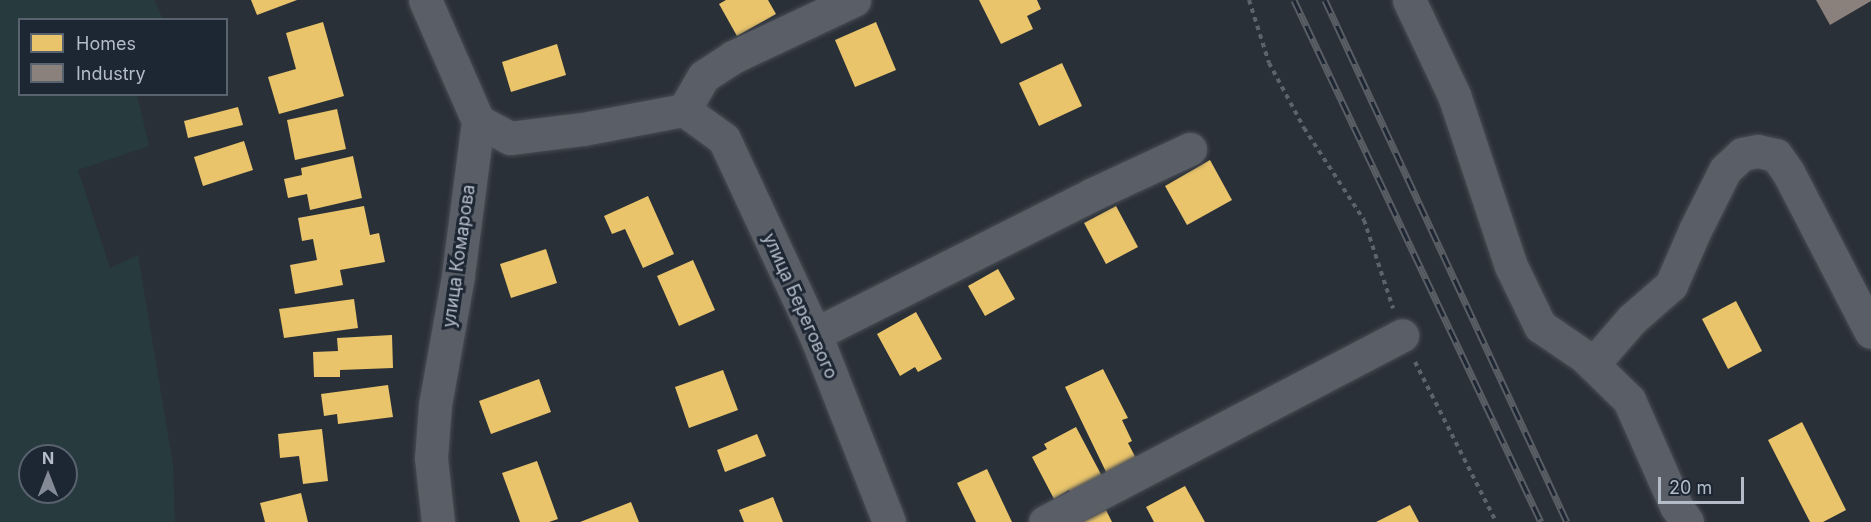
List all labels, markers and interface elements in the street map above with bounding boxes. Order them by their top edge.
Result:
legend [18,18,228,96]
text: Homes [76,33,136,54]
text: Industry [76,63,146,84]
street label: улица Комарова [438,183,480,329]
street label: улица Берегового [758,230,842,382]
north arrow [18,444,78,504]
text: N [42,448,54,468]
scale bar [1661,465,1746,503]
text: 20 m [1669,477,1712,498]

